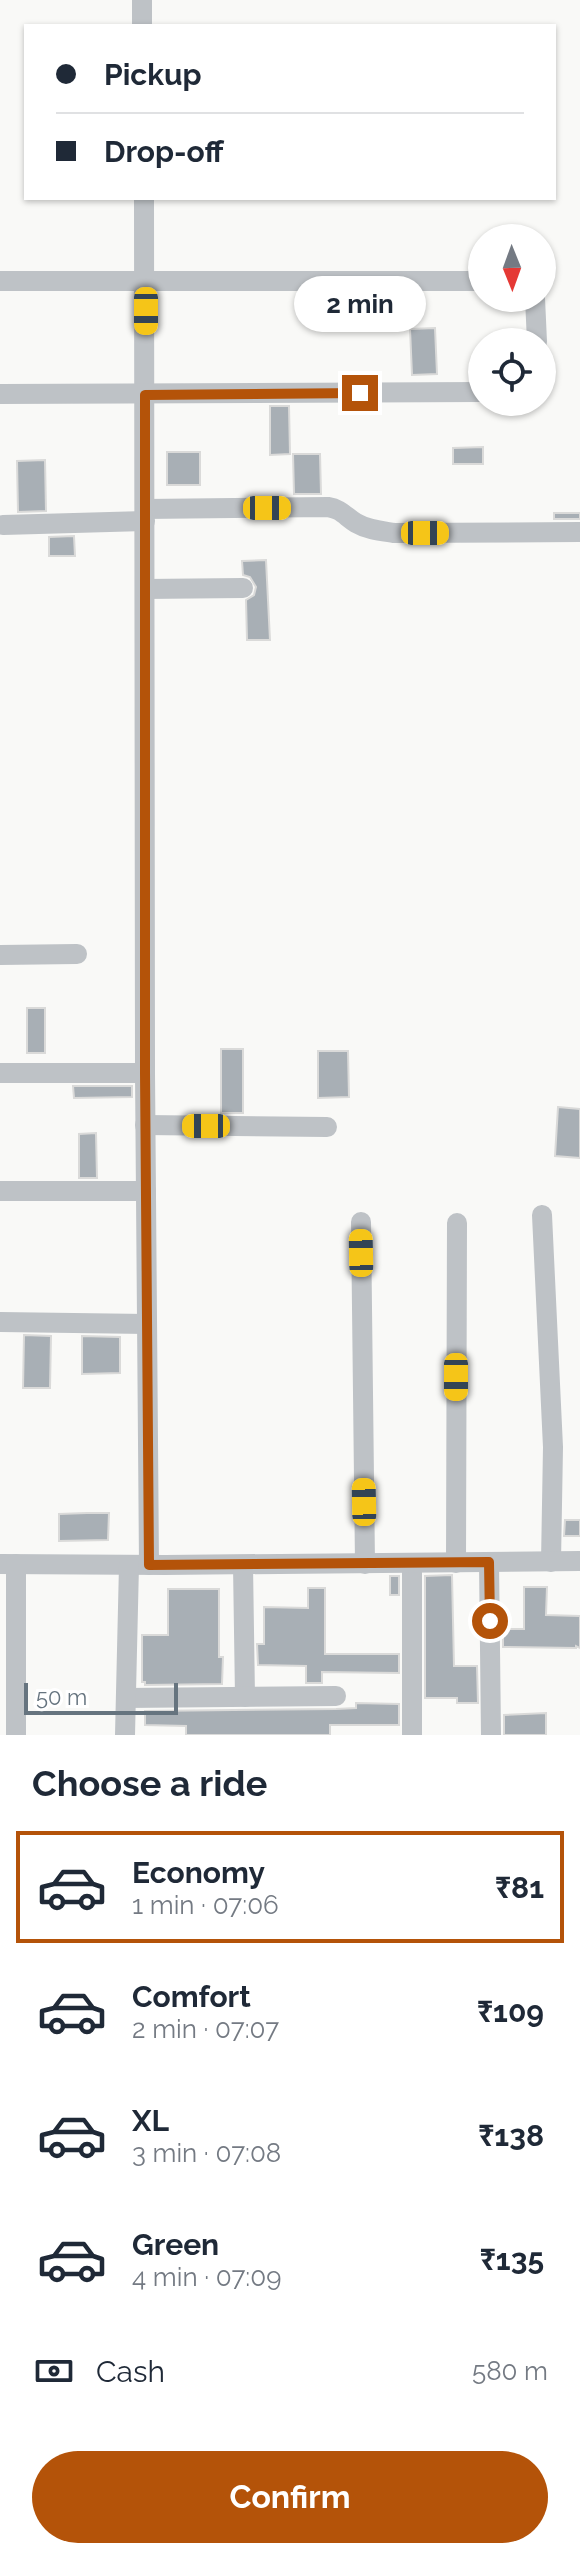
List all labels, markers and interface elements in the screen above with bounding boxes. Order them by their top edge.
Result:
text: Pickup [104,57,202,92]
text: Drop-off [104,134,224,169]
north arrow [468,224,556,312]
map controls [468,224,556,416]
callout: 2 min [294,277,426,333]
car [134,287,158,335]
text: 2 min [326,289,394,319]
button: locate [468,328,556,416]
route end [342,375,378,411]
car [243,496,291,520]
car [401,521,449,545]
car [182,1114,230,1138]
car [349,1229,373,1277]
car [444,1353,468,1401]
car [352,1478,376,1526]
route start [472,1603,508,1639]
scale bar [24,1679,178,1715]
text: 50 m [36,1684,87,1710]
text: Choose a ride [32,1762,267,1804]
icon: car [36,1851,108,1923]
text: Economy [132,1855,265,1890]
text: ₹81 [495,1870,544,1905]
text: 1 min · 07:06 [132,1890,279,1920]
icon: car [36,1975,108,2047]
text: Comfort [132,1979,251,2014]
text: ₹109 [477,1994,544,2029]
text: 2 min · 07:07 [132,2014,279,2044]
icon: car [36,2099,108,2171]
text: XL [132,2103,169,2138]
text: ₹138 [478,2118,544,2153]
text: 3 min · 07:08 [132,2138,281,2168]
icon: car [36,2223,108,2295]
text: Green [132,2227,219,2262]
text: ₹135 [480,2242,544,2277]
text: 4 min · 07:09 [132,2262,281,2292]
icon: cash [32,2349,76,2393]
text: Cash [96,2354,165,2389]
text: 580 m [472,2356,548,2386]
button: Confirm [32,2451,548,2543]

